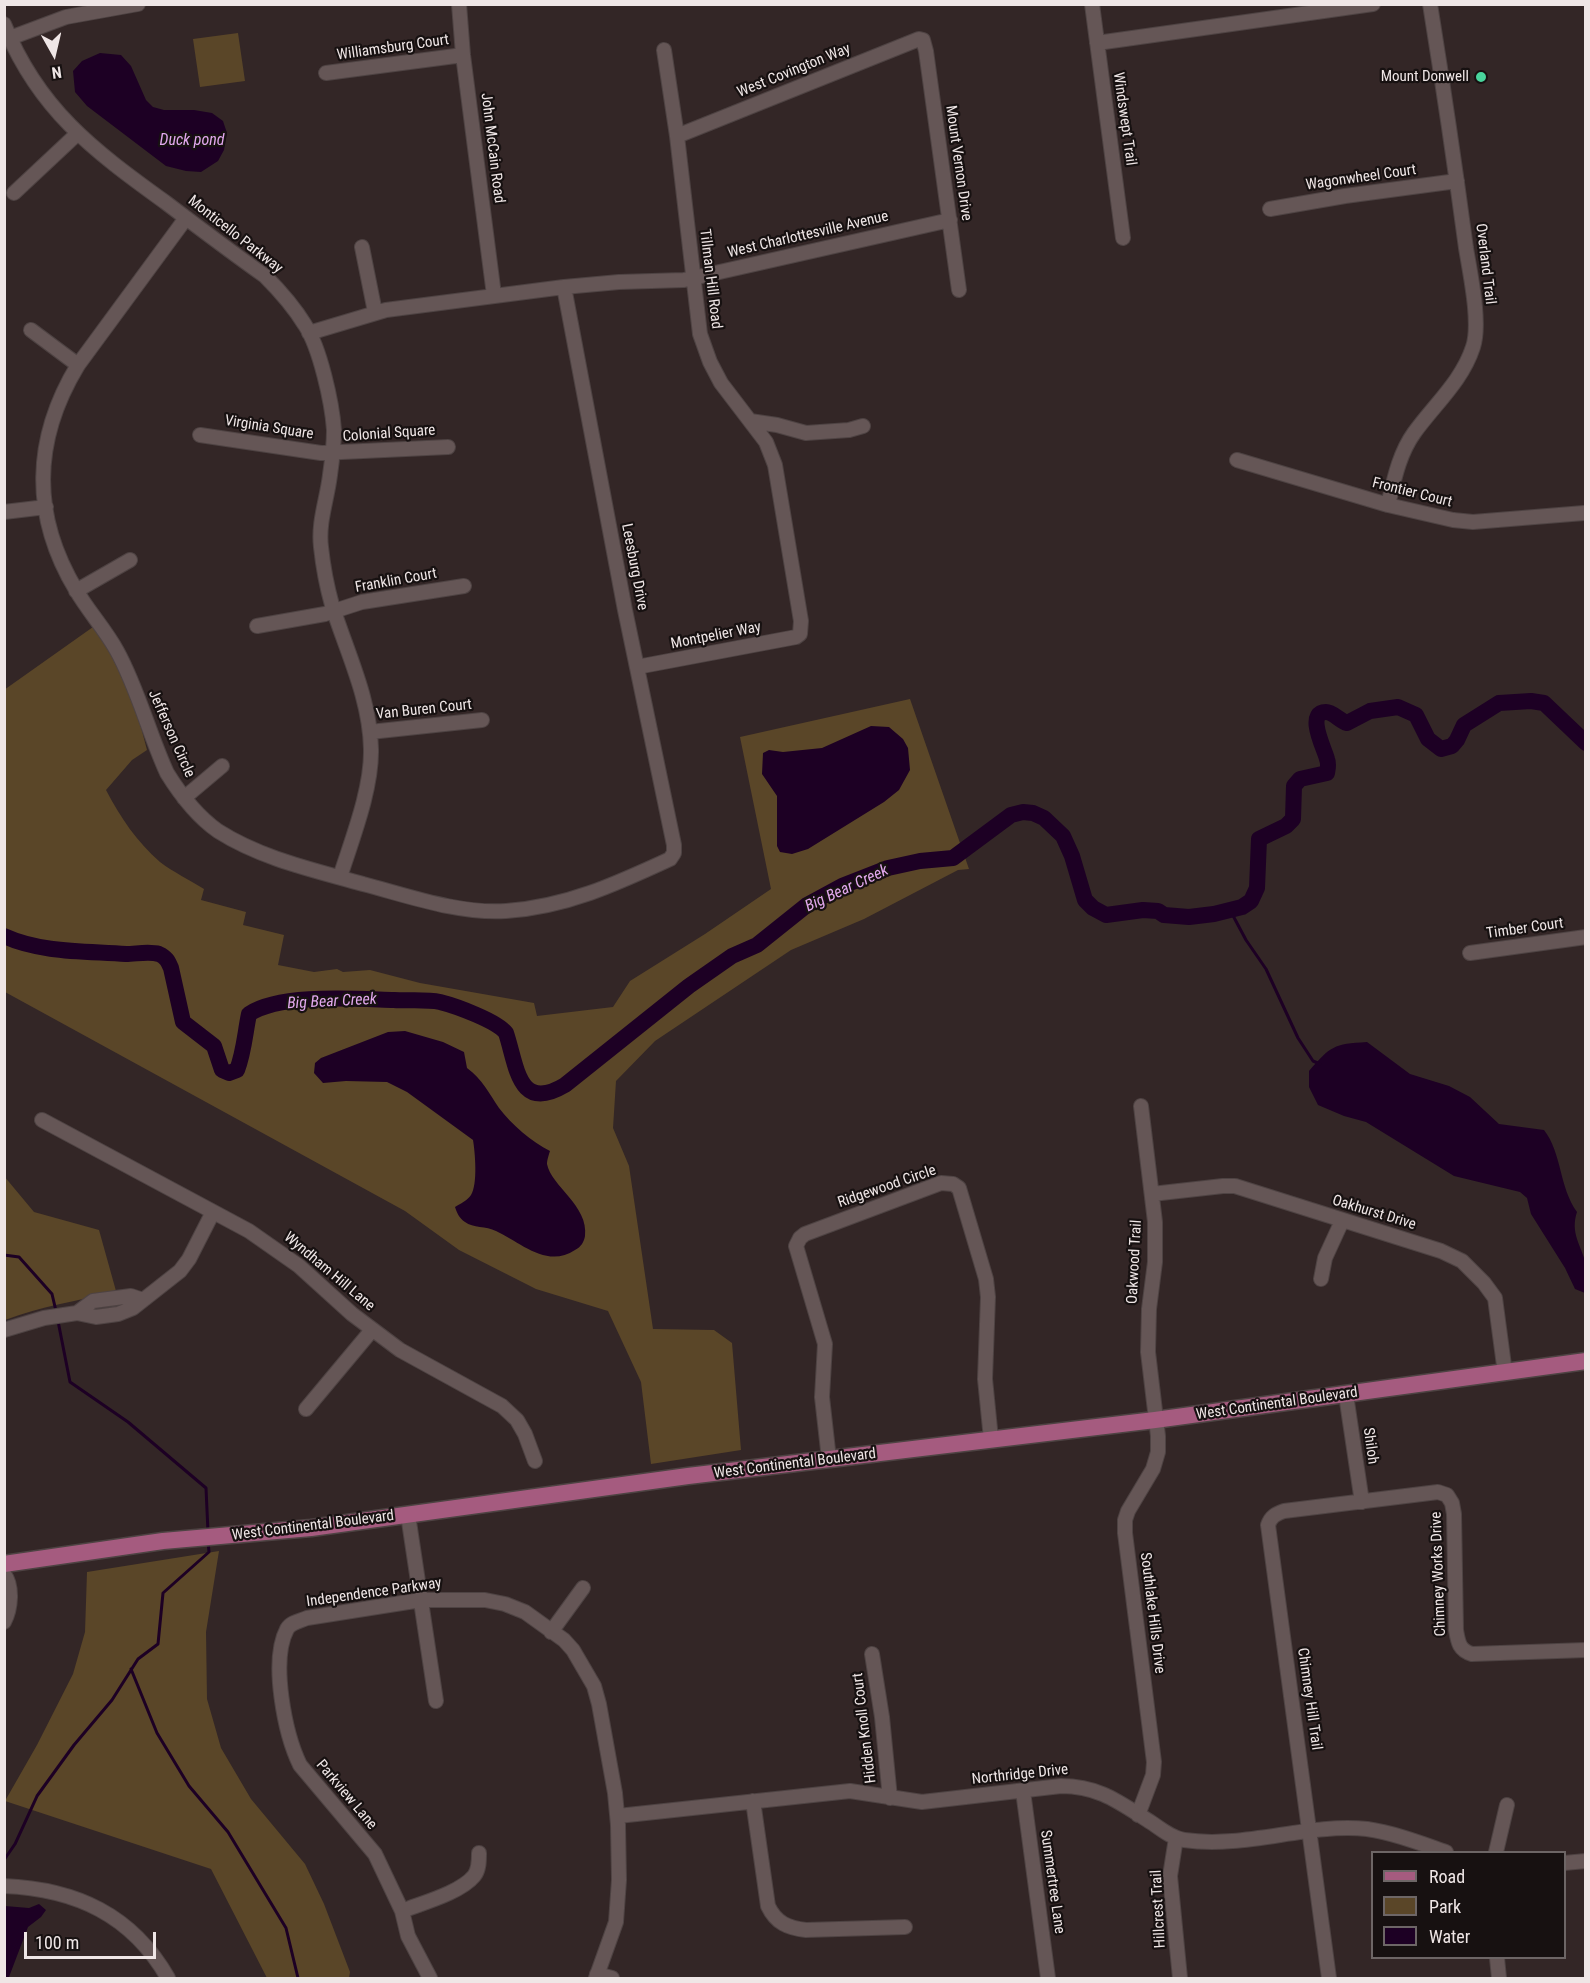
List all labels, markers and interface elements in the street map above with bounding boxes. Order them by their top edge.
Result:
north arrow [24,24,84,84]
street label: Williamsburg Court [336,31,450,65]
street label: West Covington Way [735,40,853,102]
text: N [50,62,63,82]
place label: Mount Donwell [1381,68,1469,86]
marker: Mount Donwell [1474,70,1488,84]
street label: Windswept Trail [1109,71,1139,167]
street label: John McCain Road [476,92,508,204]
street label: Mount Vernon Drive [941,104,975,222]
water label: Duck pond [160,131,224,151]
street label: Wagonwheel Court [1305,161,1417,195]
street label: Monticello Parkway [184,192,286,278]
street label: West Charlottesville Avenue [726,208,890,262]
street label: Overland Trail [1471,223,1499,305]
street label: Tillman Hill Road [695,228,725,330]
street label: Virginia Square [223,412,315,444]
street label: Colonial Square [342,422,436,446]
street label: Frontier Court [1370,474,1454,512]
street label: Leesburg Drive [617,522,651,612]
street label: Franklin Court [354,565,438,597]
street label: Montpelier Way [669,618,763,654]
street label: Jefferson Circle [144,687,198,781]
street label: Van Buren Court [375,696,473,724]
water label: Big Bear Creek [802,861,892,917]
street label: Timber Court [1485,915,1565,943]
water label: Big Bear Creek [287,990,377,1014]
street label: Ridgewood Circle [835,1162,939,1212]
street label: Oakhurst Drive [1330,1192,1418,1234]
street label: Oakwood Trail [1124,1219,1146,1305]
street label: Wyndham Hill Lane [280,1229,378,1315]
street label: West Continental Boulevard [1195,1384,1359,1424]
street label: Shiloh [1359,1427,1381,1465]
street label: West Continental Boulevard [713,1445,877,1483]
street label: West Continental Boulevard [231,1507,395,1545]
street label: Chimney Works Drive [1428,1511,1450,1637]
street label: Southlake Hills Drive [1136,1551,1168,1675]
street label: Independence Parkway [305,1575,443,1611]
street label: Chimney Hill Trail [1293,1647,1325,1751]
street label: Hidden Knoll Court [849,1672,881,1784]
street label: Parkview Lane [312,1756,380,1834]
street label: Northridge Drive [971,1761,1069,1789]
street label: Summertree Lane [1036,1829,1068,1935]
legend [1371,1851,1566,1959]
text: Road [1429,1866,1465,1887]
street label: Hillcrest Trail [1148,1869,1170,1949]
text: Park [1429,1896,1461,1917]
scale bar [27,1920,159,1958]
text: Water [1429,1926,1470,1947]
text: 100 m [35,1932,79,1953]

